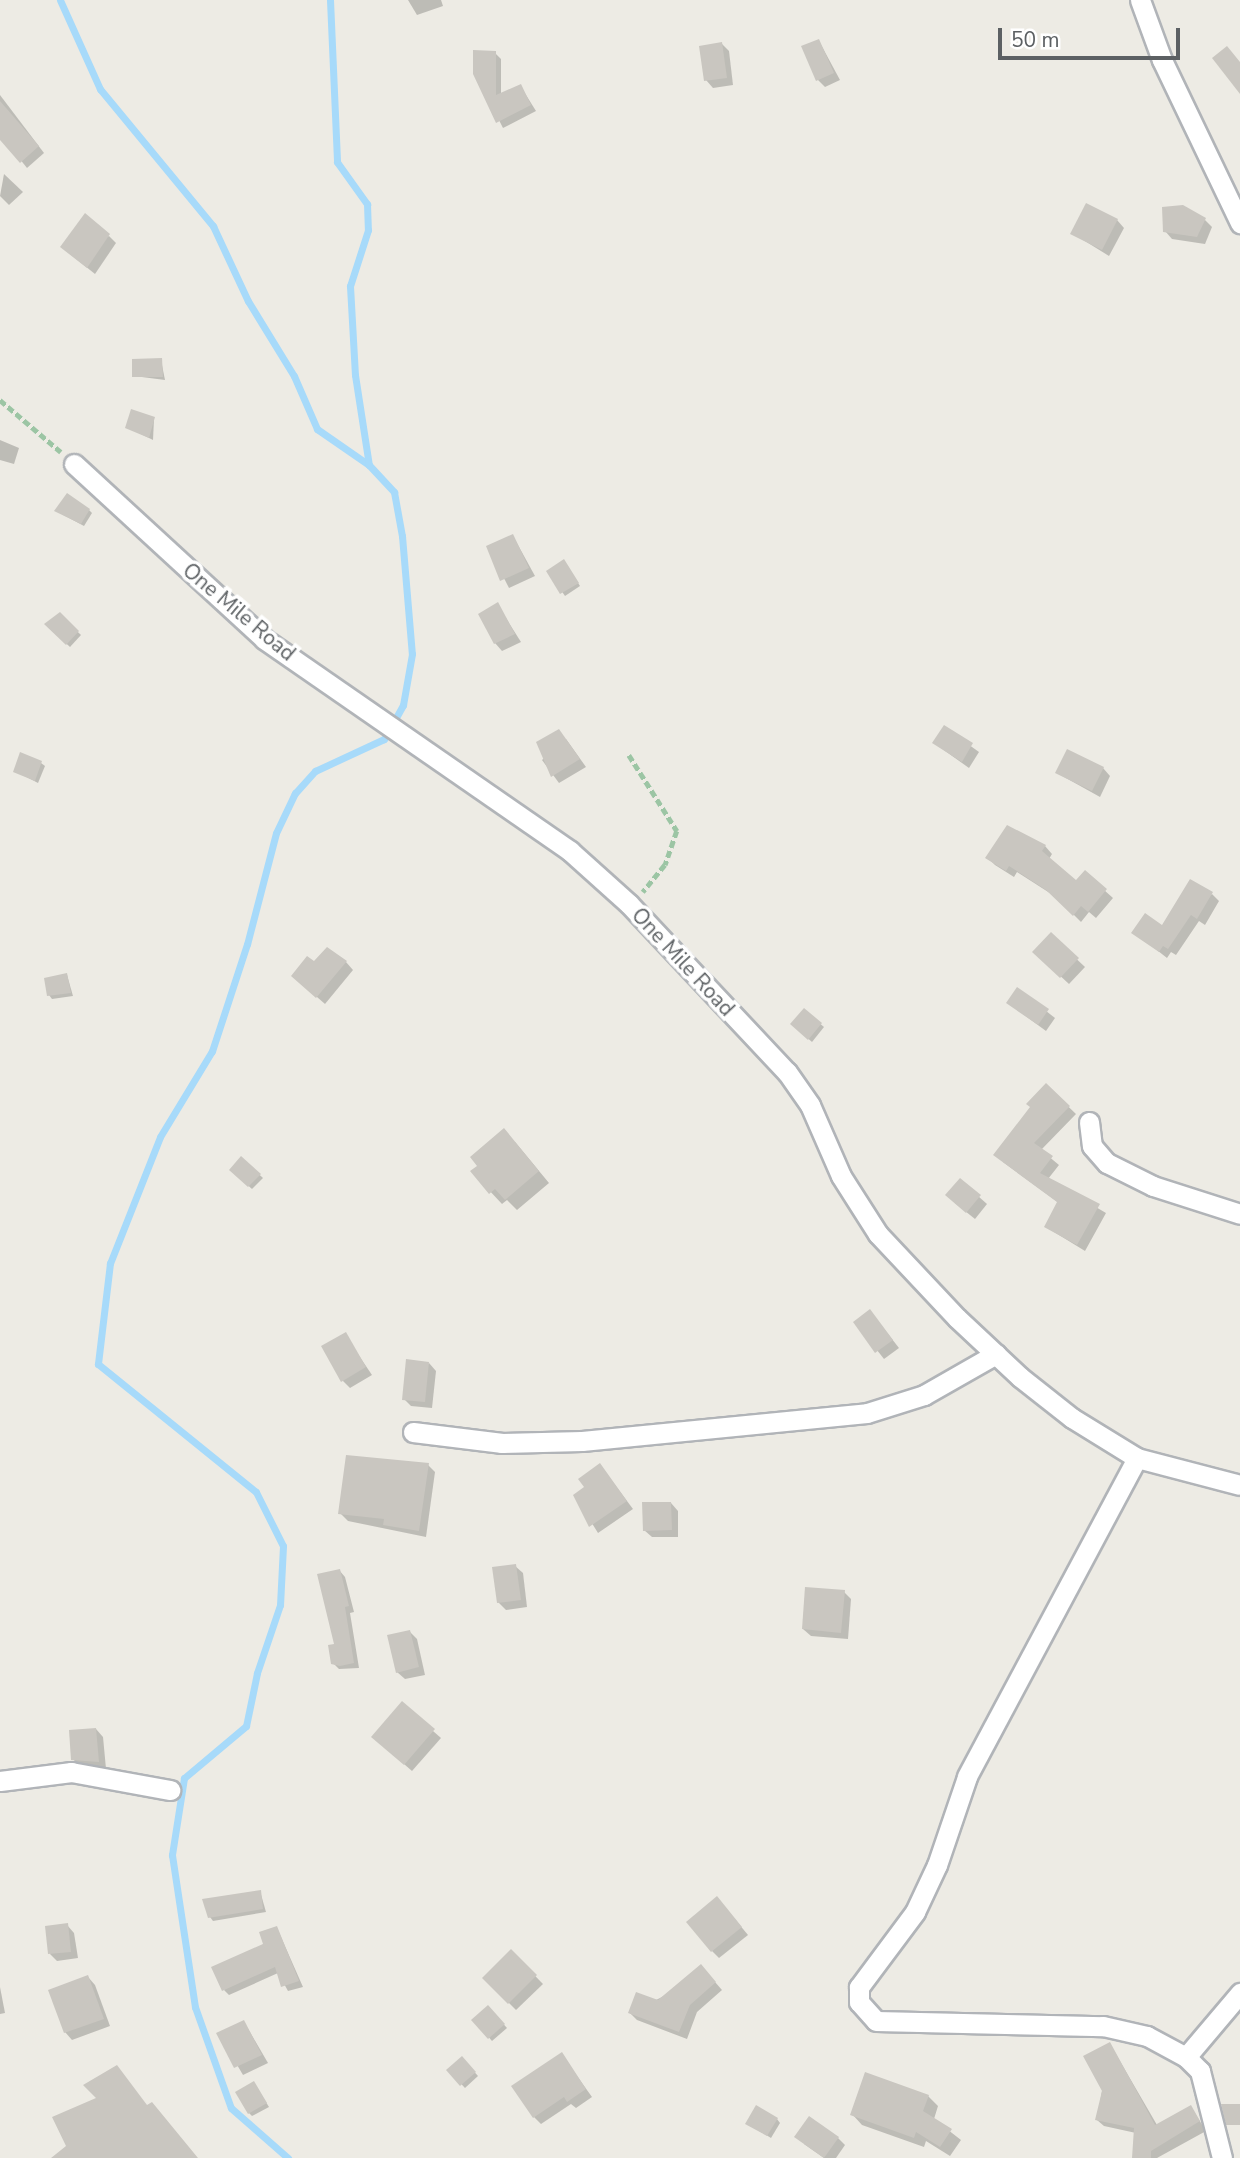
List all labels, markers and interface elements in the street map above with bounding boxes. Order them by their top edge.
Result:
scale bar [1002,14,1184,58]
text: 50 m [1011,26,1060,54]
street label: One Mile Road [178,558,300,666]
street label: One Mile Road [626,903,740,1021]

